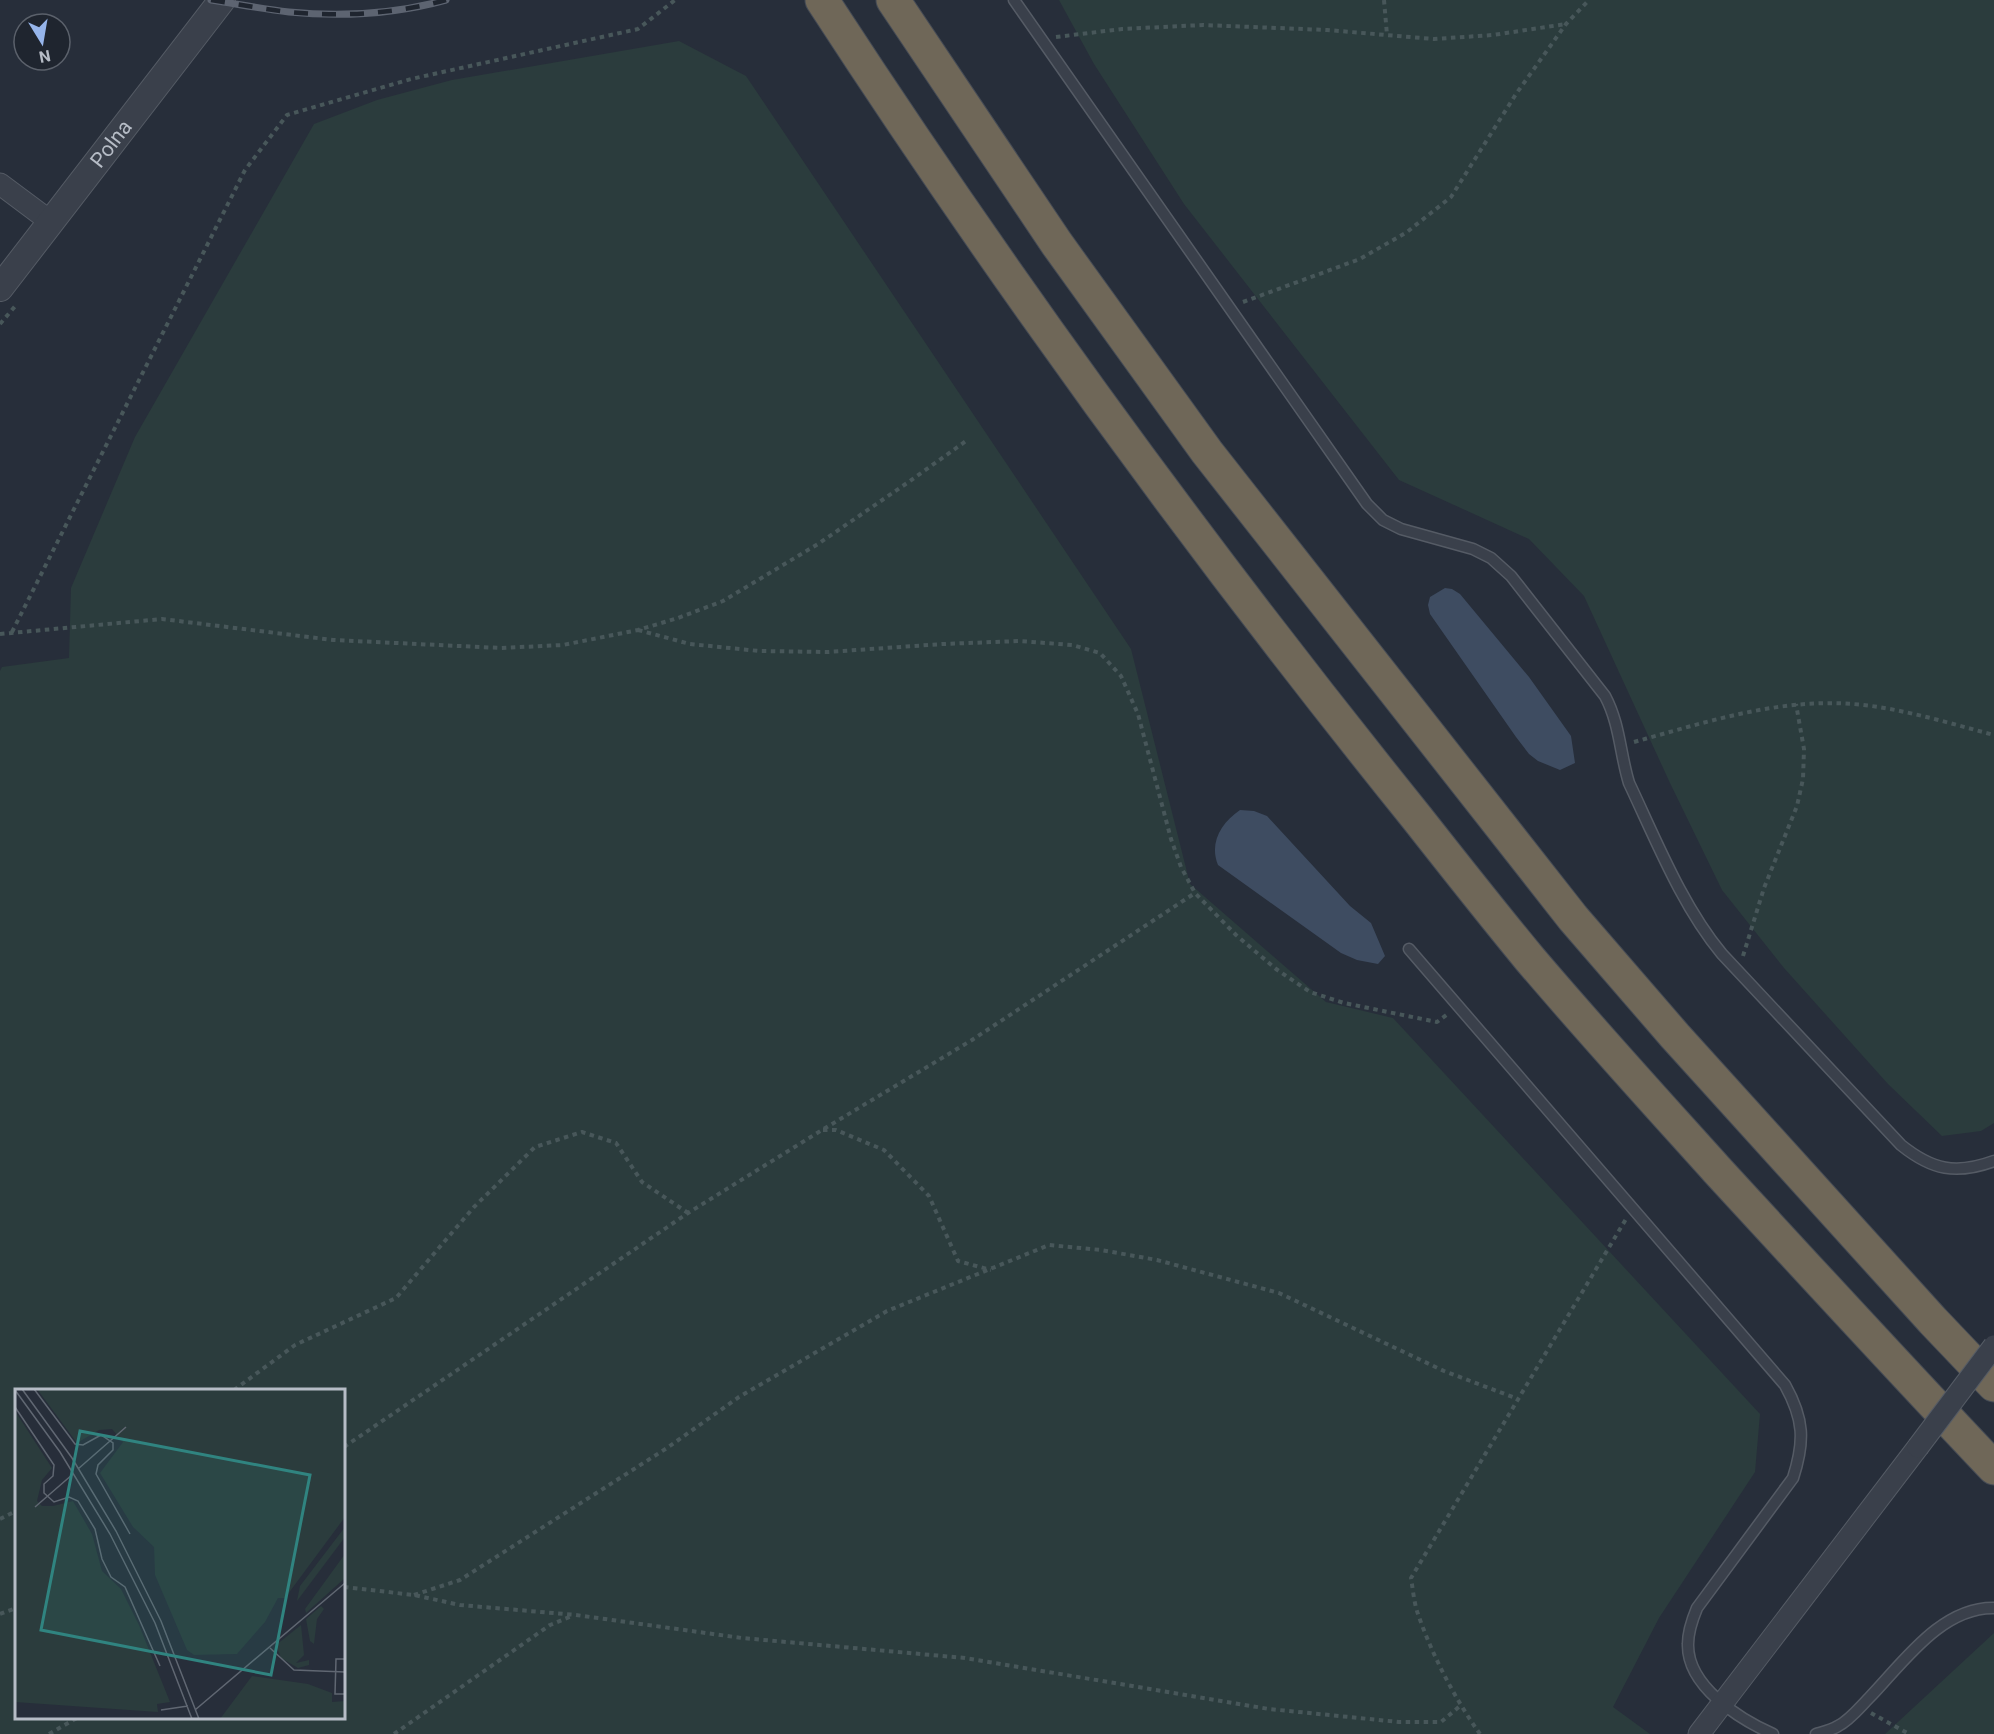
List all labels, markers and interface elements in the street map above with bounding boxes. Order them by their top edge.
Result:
north arrow [12,12,72,72]
text: N [37,46,52,67]
street label: Polna [85,115,137,172]
inset map [15,1389,345,1719]

